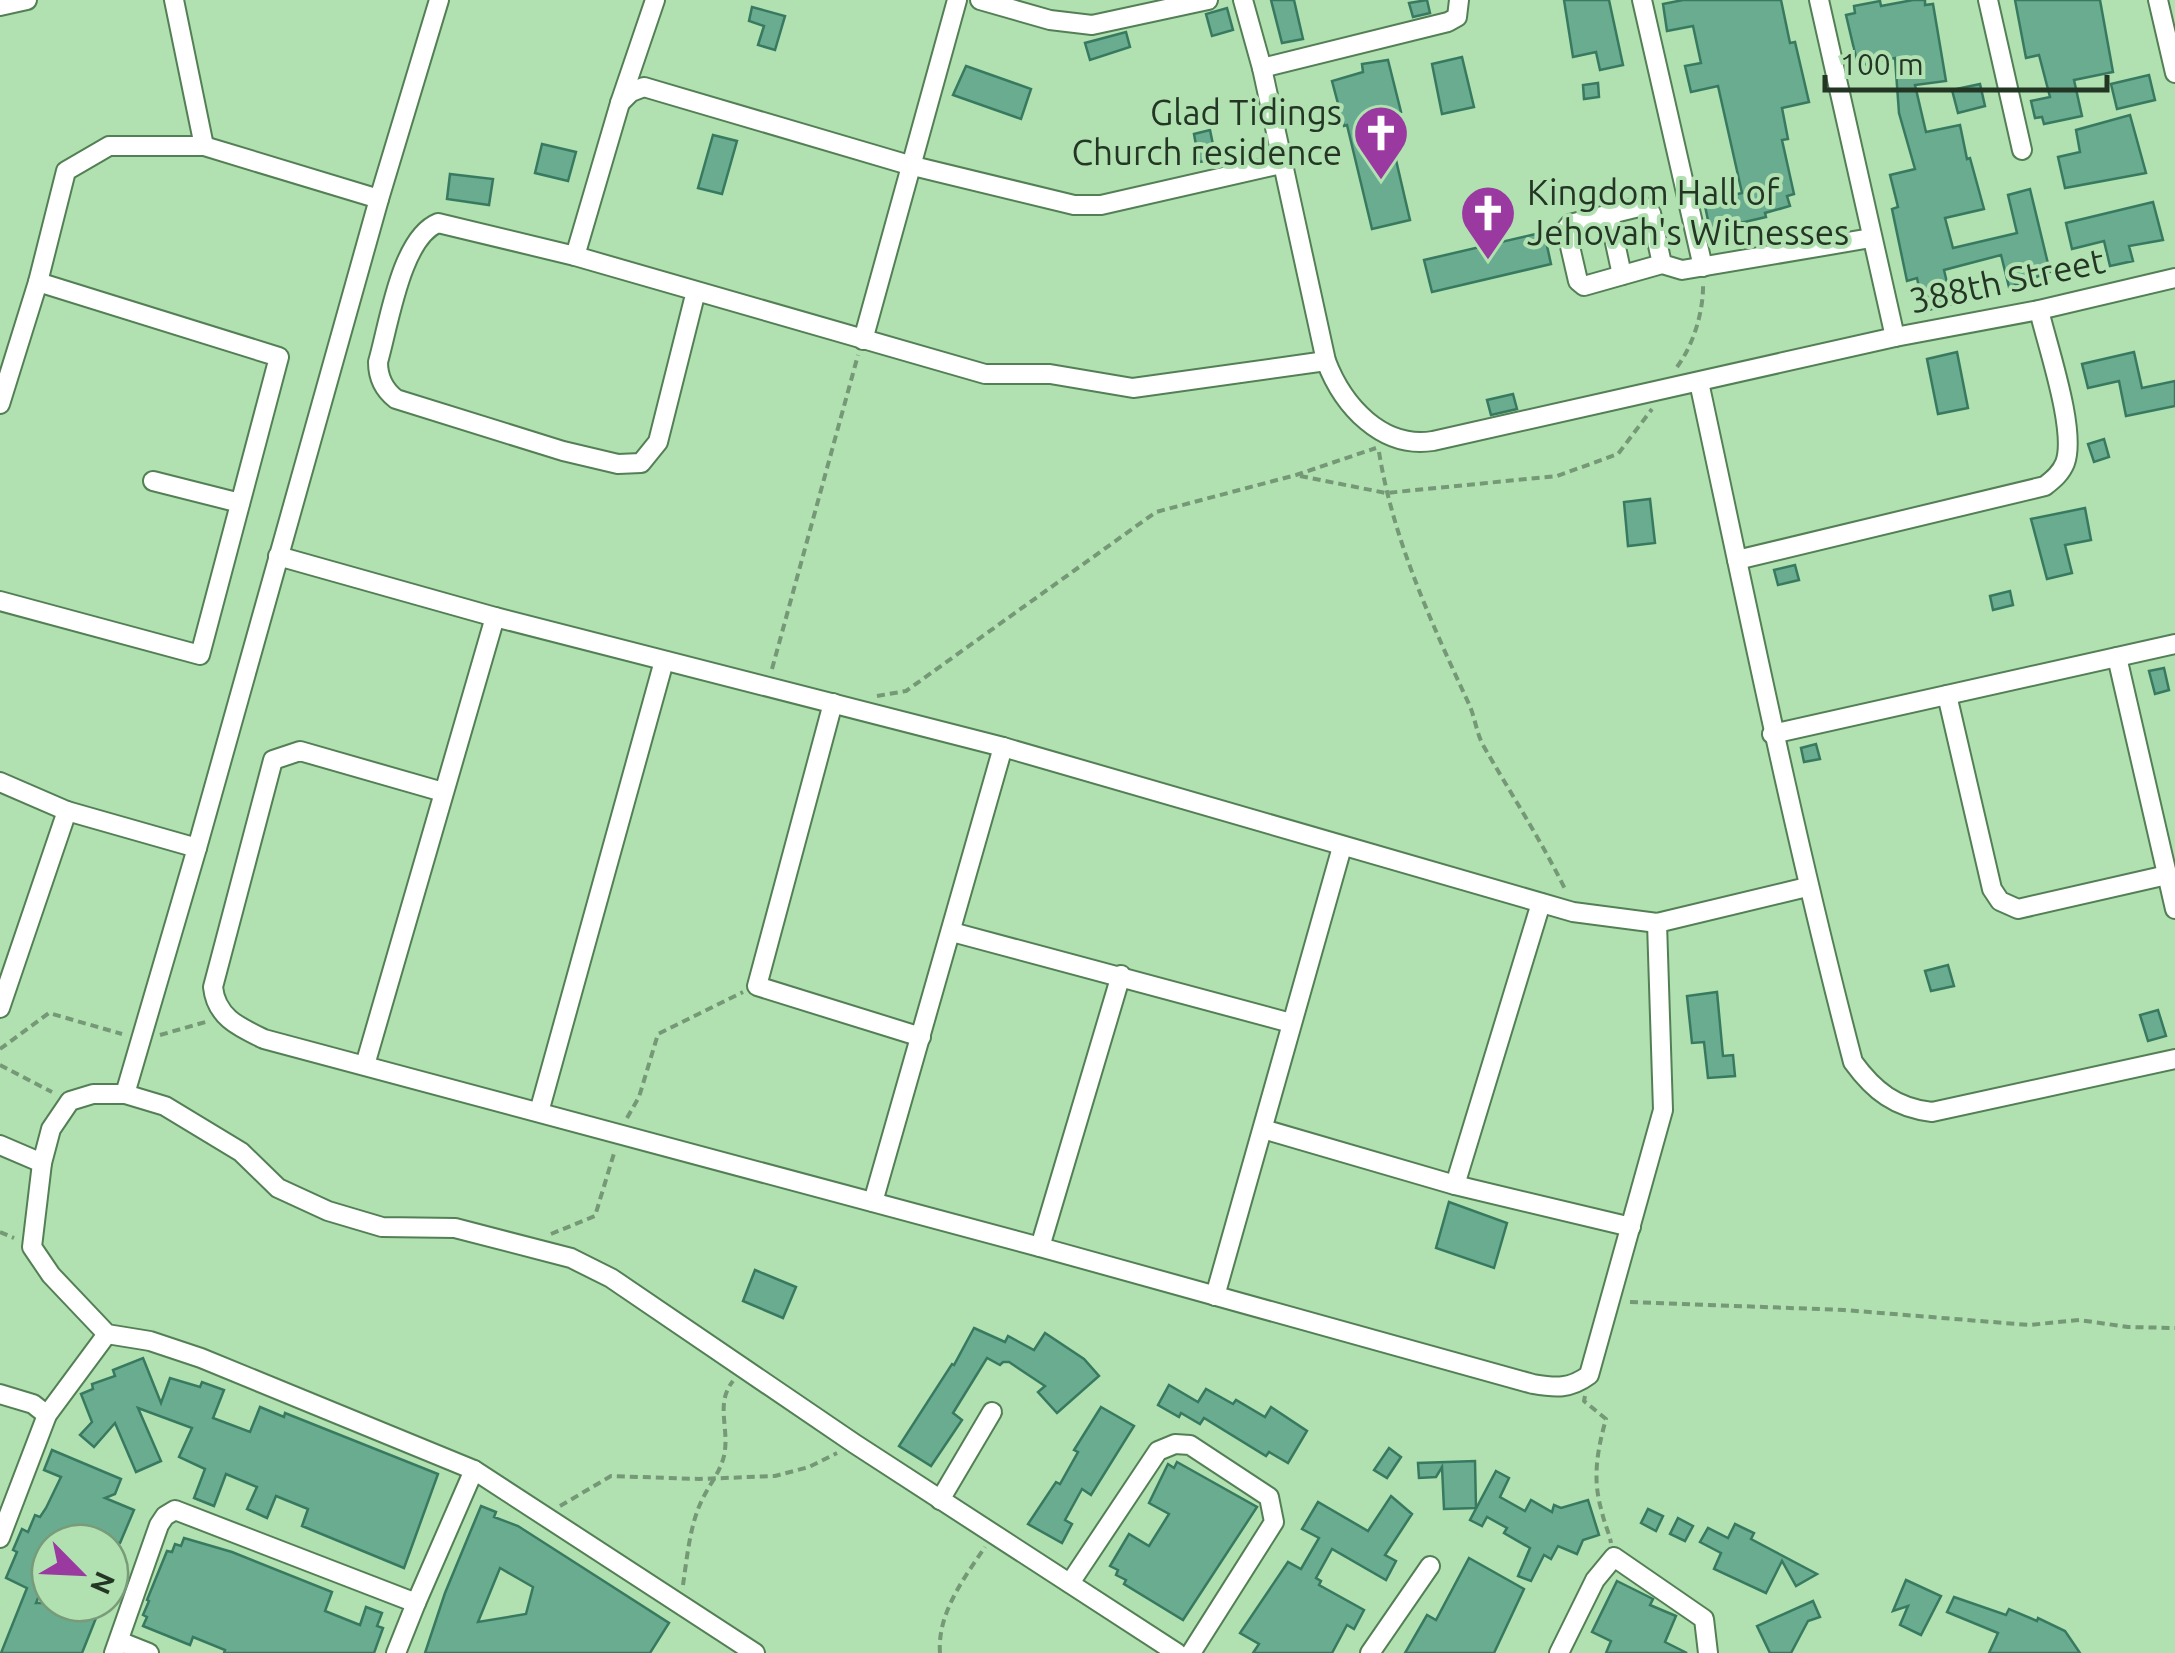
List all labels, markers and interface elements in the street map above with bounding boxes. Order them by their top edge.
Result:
scale bar [1825,30,2108,92]
text: 100 m [1840,47,1924,81]
place label: Glad Tidings Church residence [1072,92,1342,172]
church icon: Glad Tidings Church residence [1351,103,1411,182]
place label: Kingdom Hall of Jehovah's Witnesses [1527,172,1849,252]
church icon: Kingdom Hall of Jehovah's Witnesses [1458,183,1518,262]
street label: 388th Street [1905,240,2108,320]
north arrow [30,1523,130,1623]
text: N [85,1568,122,1599]

